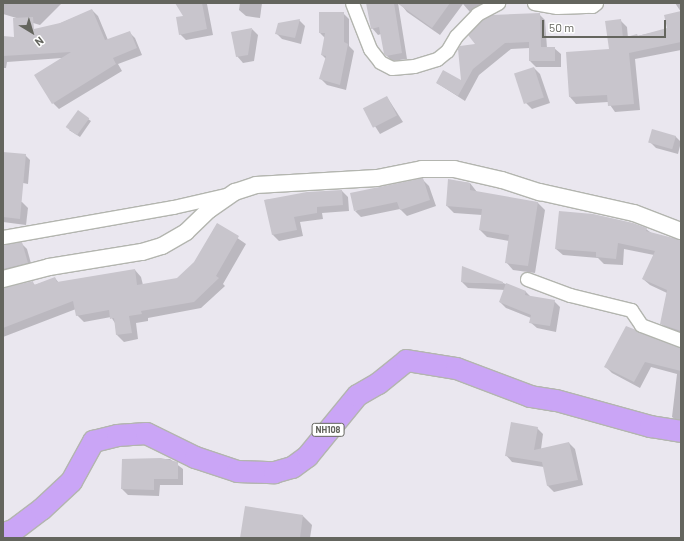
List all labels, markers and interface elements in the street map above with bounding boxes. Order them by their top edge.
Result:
north arrow [12,12,52,52]
scale bar [544,12,668,38]
text: 50 m [549,20,574,34]
text: N [33,34,47,49]
road number: NH108 [311,423,345,437]

